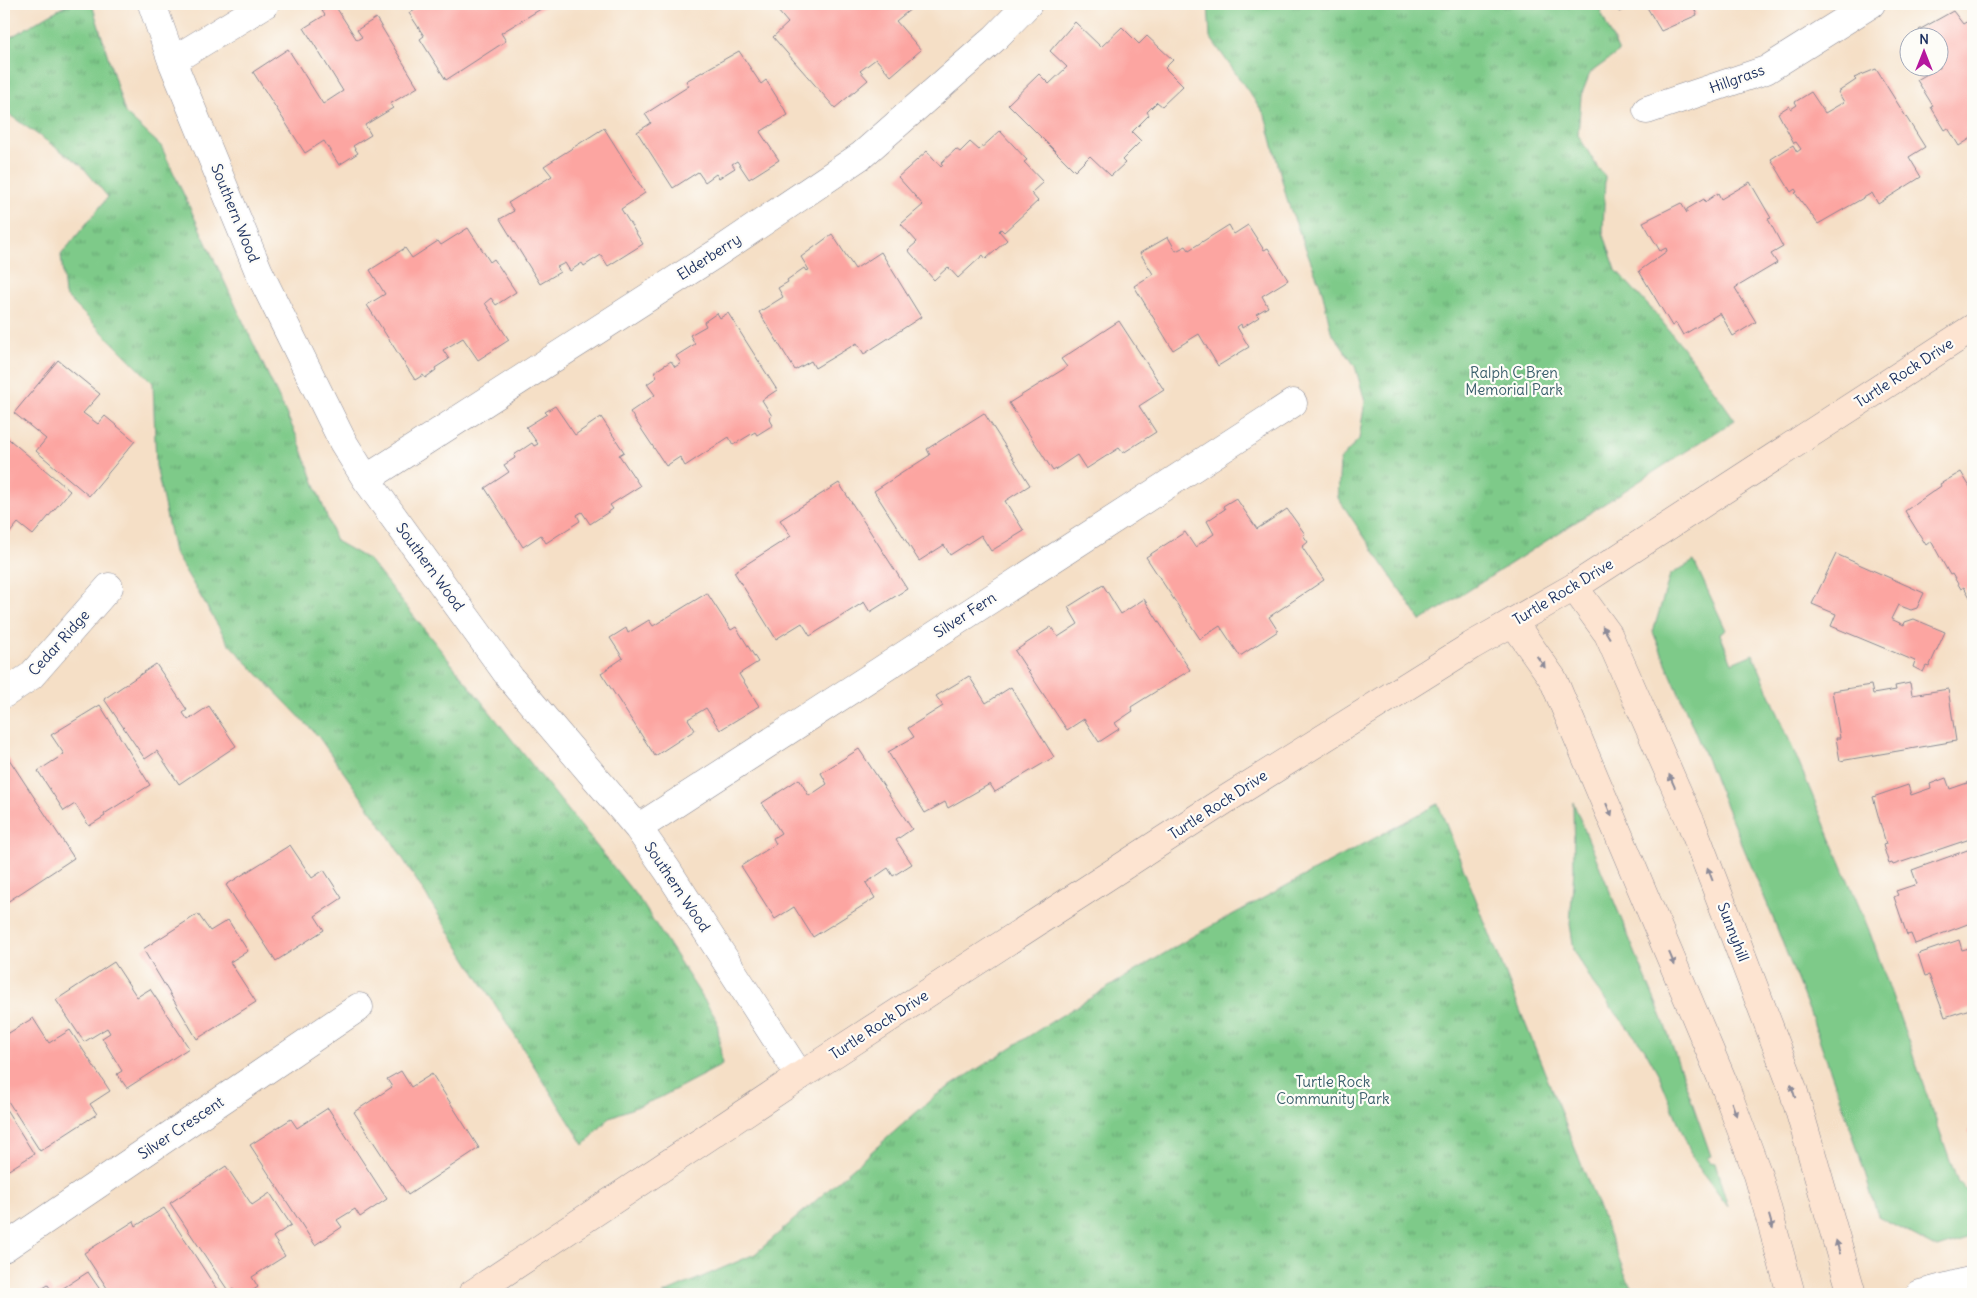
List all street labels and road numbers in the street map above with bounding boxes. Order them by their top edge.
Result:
street label: Hillgrass [1707,60,1767,97]
street label: Southern Wood [207,161,264,265]
street label: Elderberry [673,229,744,284]
street label: Turtle Rock Drive [1851,334,1957,412]
street label: Southern Wood [392,519,469,615]
street label: Turtle Rock Drive [1509,554,1616,629]
street label: Silver Fern [930,587,1000,642]
street label: Cedar Ridge [24,606,93,680]
street label: Turtle Rock Drive [1165,766,1271,844]
street label: Southern Wood [640,838,715,935]
street label: Sunnyhill [1714,900,1753,964]
street label: Turtle Rock Drive [826,986,932,1064]
street label: Silver Crescent [134,1092,227,1163]

